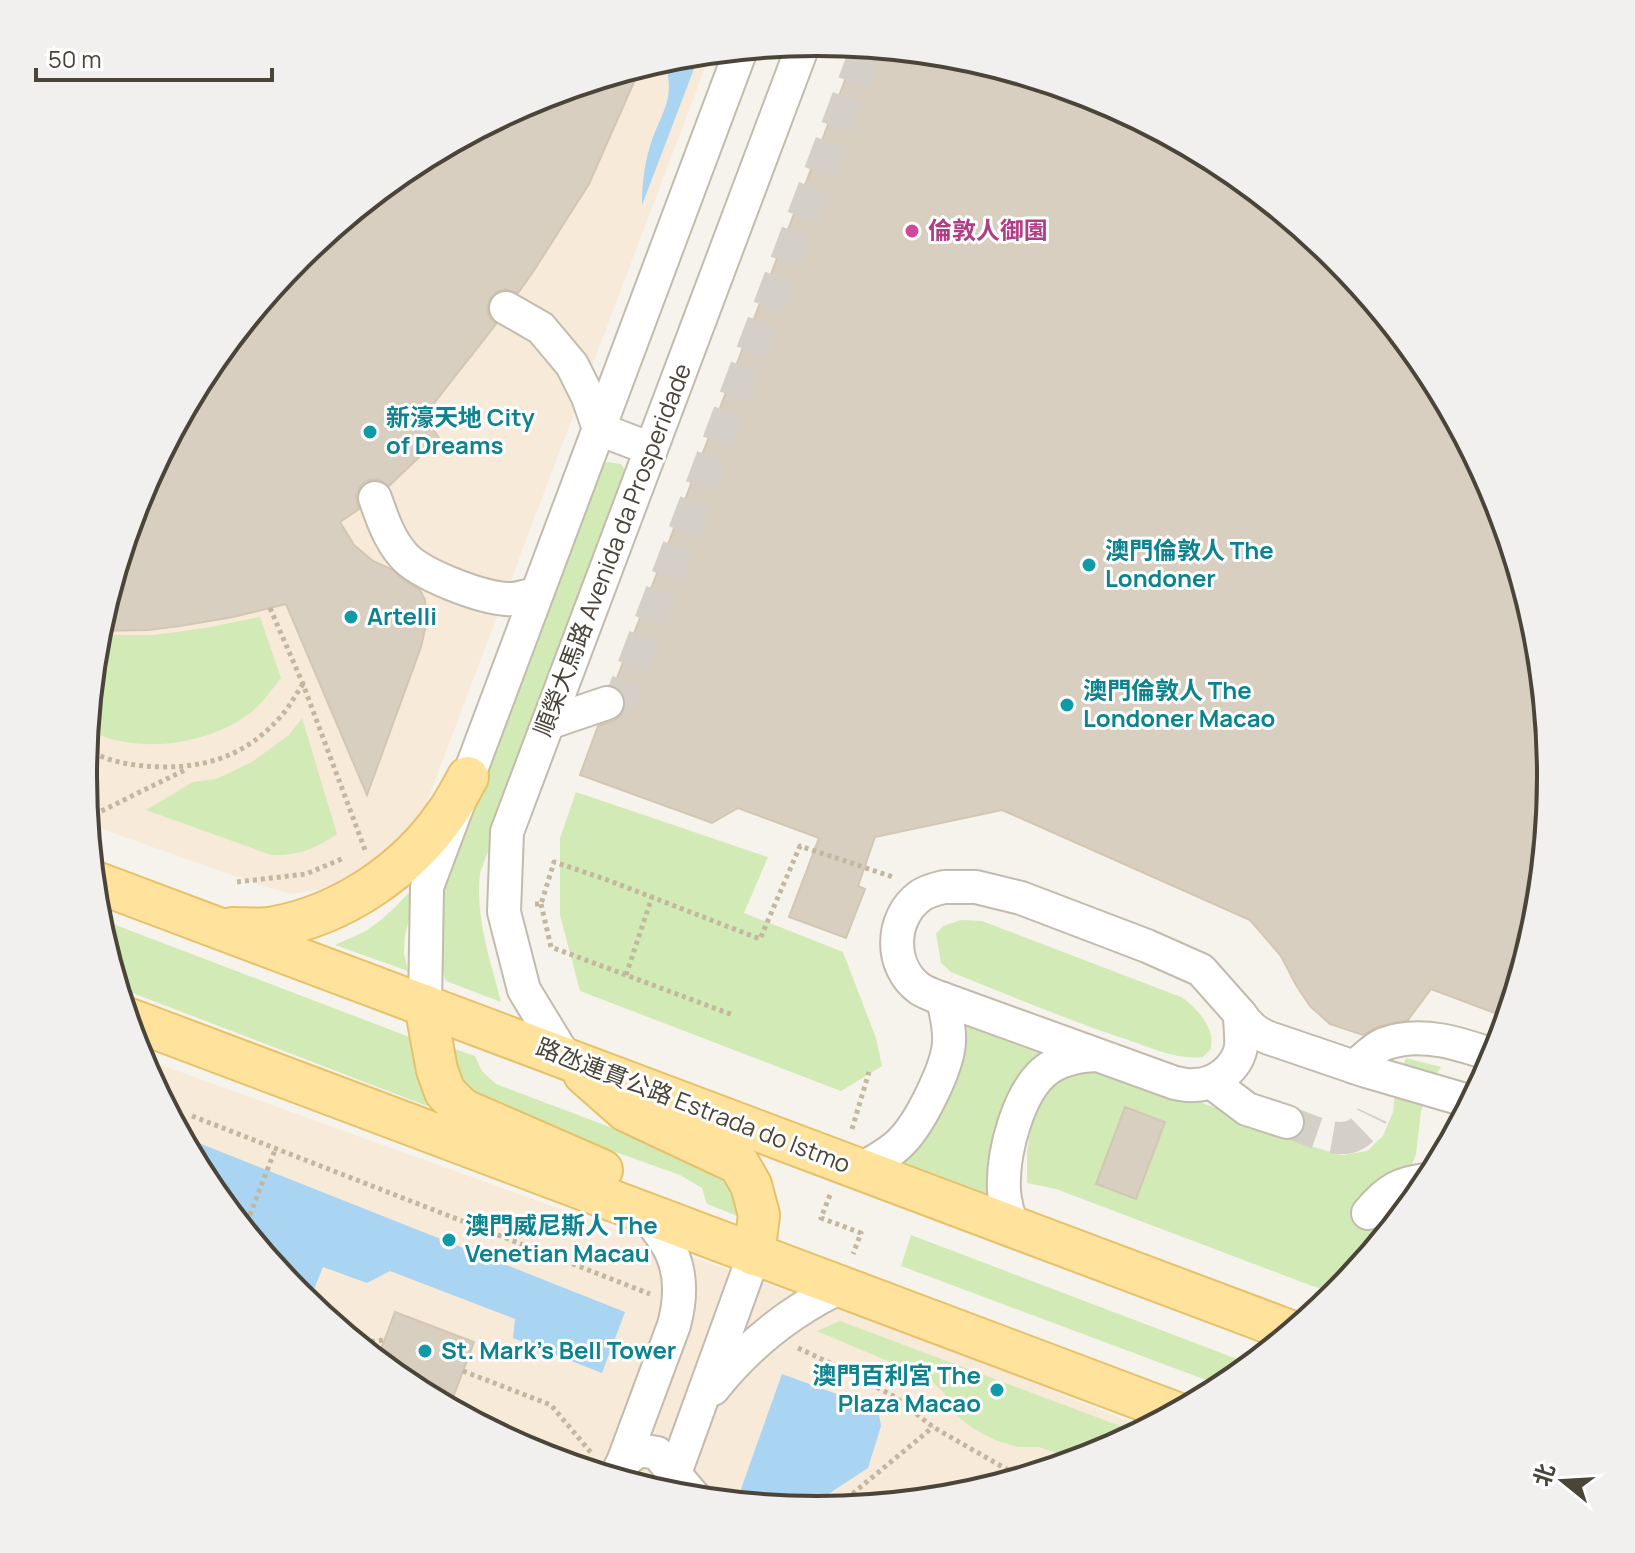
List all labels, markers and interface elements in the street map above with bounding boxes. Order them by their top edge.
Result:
scale bar [36,32,272,82]
text: 50 m [48,42,102,75]
place label: 倫敦人御園 [928,213,1048,246]
marker: 倫敦人御園 [903,222,921,240]
street label: 順榮大馬路 Avenida da Prosperidade [525,358,698,741]
place label: 新濠天地 City of Dreams [386,400,535,461]
marker: 新濠天地 City of Dreams [361,423,379,441]
place label: 澳門倫敦人 The Londoner [1105,533,1274,594]
marker: 澳門倫敦人 The Londoner [1080,556,1098,574]
place label: Artelli [367,599,437,632]
marker: Artelli [342,608,360,626]
place label: 澳門倫敦人 The Londoner Macao [1083,673,1275,734]
marker: 澳門倫敦人 The Londoner Macao [1058,696,1076,714]
street label: 路氹連貫公路 Estrada do Istmo [532,1029,855,1180]
place label: 澳門威尼斯人 The Venetian Macau [465,1208,658,1269]
marker: 澳門威尼斯人 The Venetian Macau [440,1231,458,1249]
place label: St. Mark's Bell Tower [441,1333,676,1366]
marker: St. Mark's Bell Tower [416,1342,434,1360]
place label: 澳門百利宮 The Plaza Macao [812,1358,981,1419]
marker: 澳門百利宮 The Plaza Macao [988,1381,1006,1399]
north arrow [1523,1441,1603,1521]
text: 北 [1526,1460,1562,1490]

